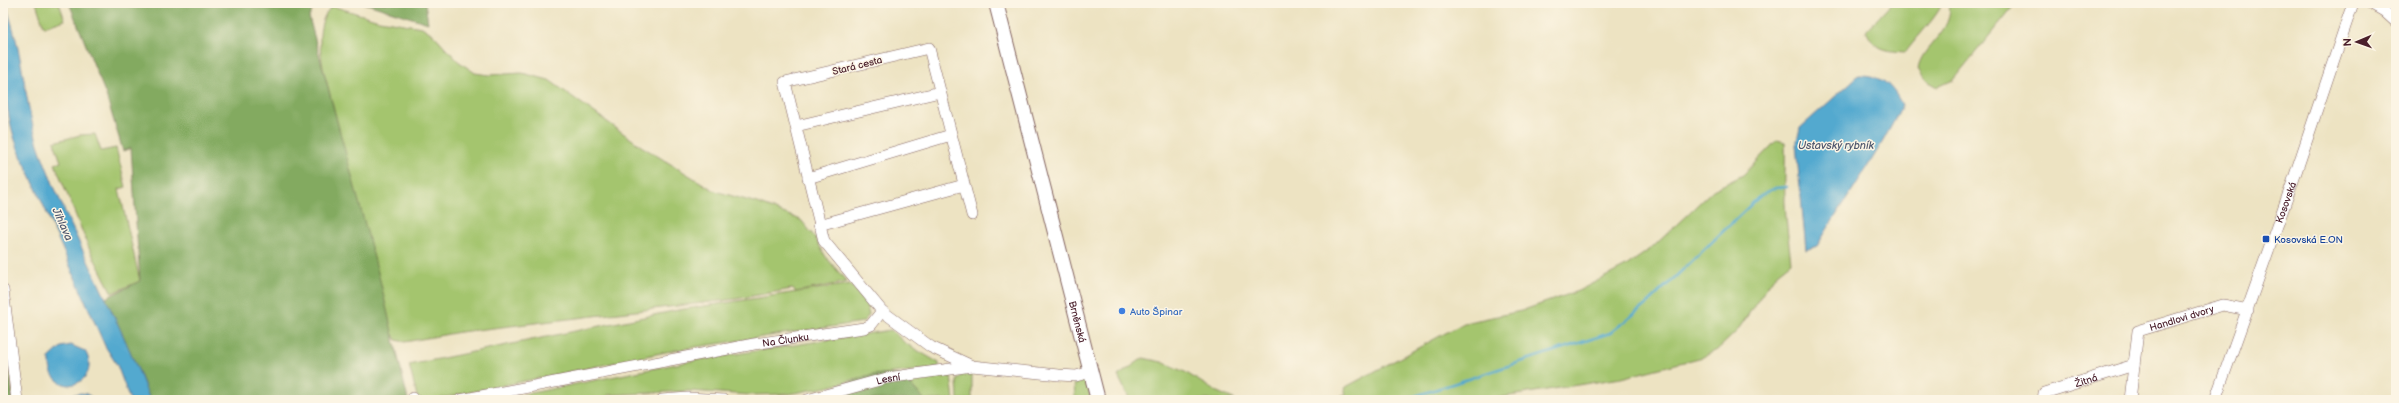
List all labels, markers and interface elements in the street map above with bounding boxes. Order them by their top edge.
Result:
north arrow [2337,22,2377,62]
text: N [2341,38,2354,47]
street label: Stará cesta [831,54,884,78]
water label: Ustavský rybník [1798,139,1875,152]
street label: Kosovská [2274,180,2299,225]
water label: Jihlava [49,205,76,243]
marker: Kosovská E.ON [2261,234,2271,244]
place label: Kosovská E.ON [2274,234,2343,246]
street label: Brněnská [1066,300,1088,344]
street label: Handlovi dvory [2148,303,2216,334]
marker: Auto Špinar [1117,306,1127,316]
place label: Auto Špinar [1130,306,1183,318]
street label: Na Člunku [761,331,810,350]
street label: Lesní [875,371,902,388]
street label: Žitná [2073,372,2099,390]

